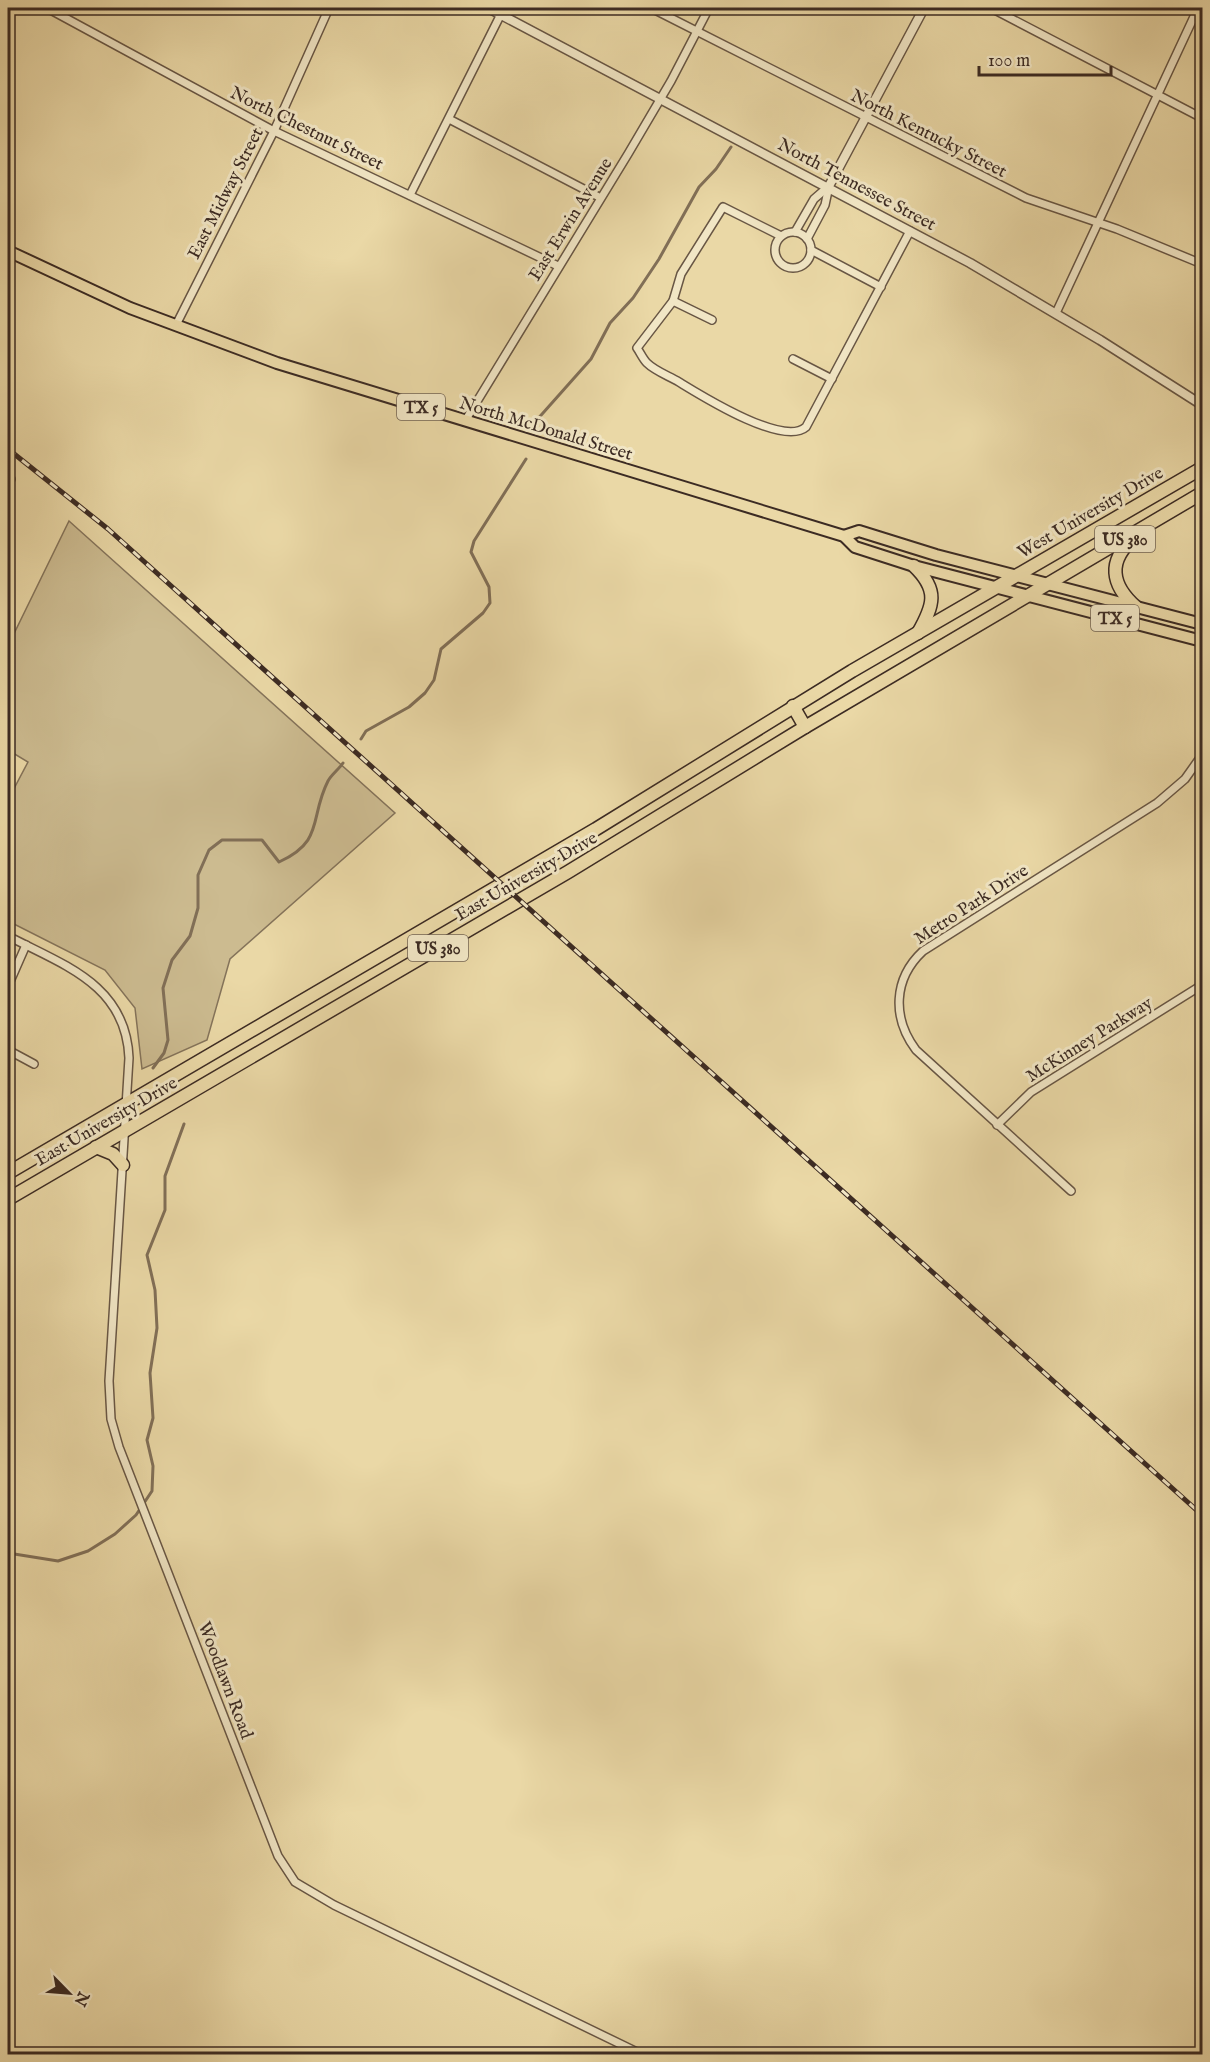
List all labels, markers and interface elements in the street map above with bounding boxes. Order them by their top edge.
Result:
scale bar [979,39,1111,77]
text: 100 m [988,50,1030,73]
street label: North Chestnut Street [226,82,387,176]
street label: North Kentucky Street [846,85,1010,184]
street label: East Midway Street [183,124,269,263]
street label: North Tennessee Street [773,134,939,237]
street label: East Erwin Avenue [524,154,618,286]
street label: North McDonald Street [456,392,635,467]
road number: TX 5 [397,394,445,420]
street label: West University Drive [1014,462,1168,564]
road number: US 380 [1095,526,1155,552]
road number: TX 5 [1091,605,1139,631]
street label: East University Drive [451,827,602,927]
street label: Metro Park Drive [910,860,1033,951]
road number: US 380 [408,935,468,961]
street label: McKinney Parkway [1022,992,1157,1088]
street label: East University Drive [31,1072,182,1172]
street label: Woodlawn Road [192,1619,258,1743]
north arrow [39,1963,99,2023]
text: N [69,1987,93,2009]

